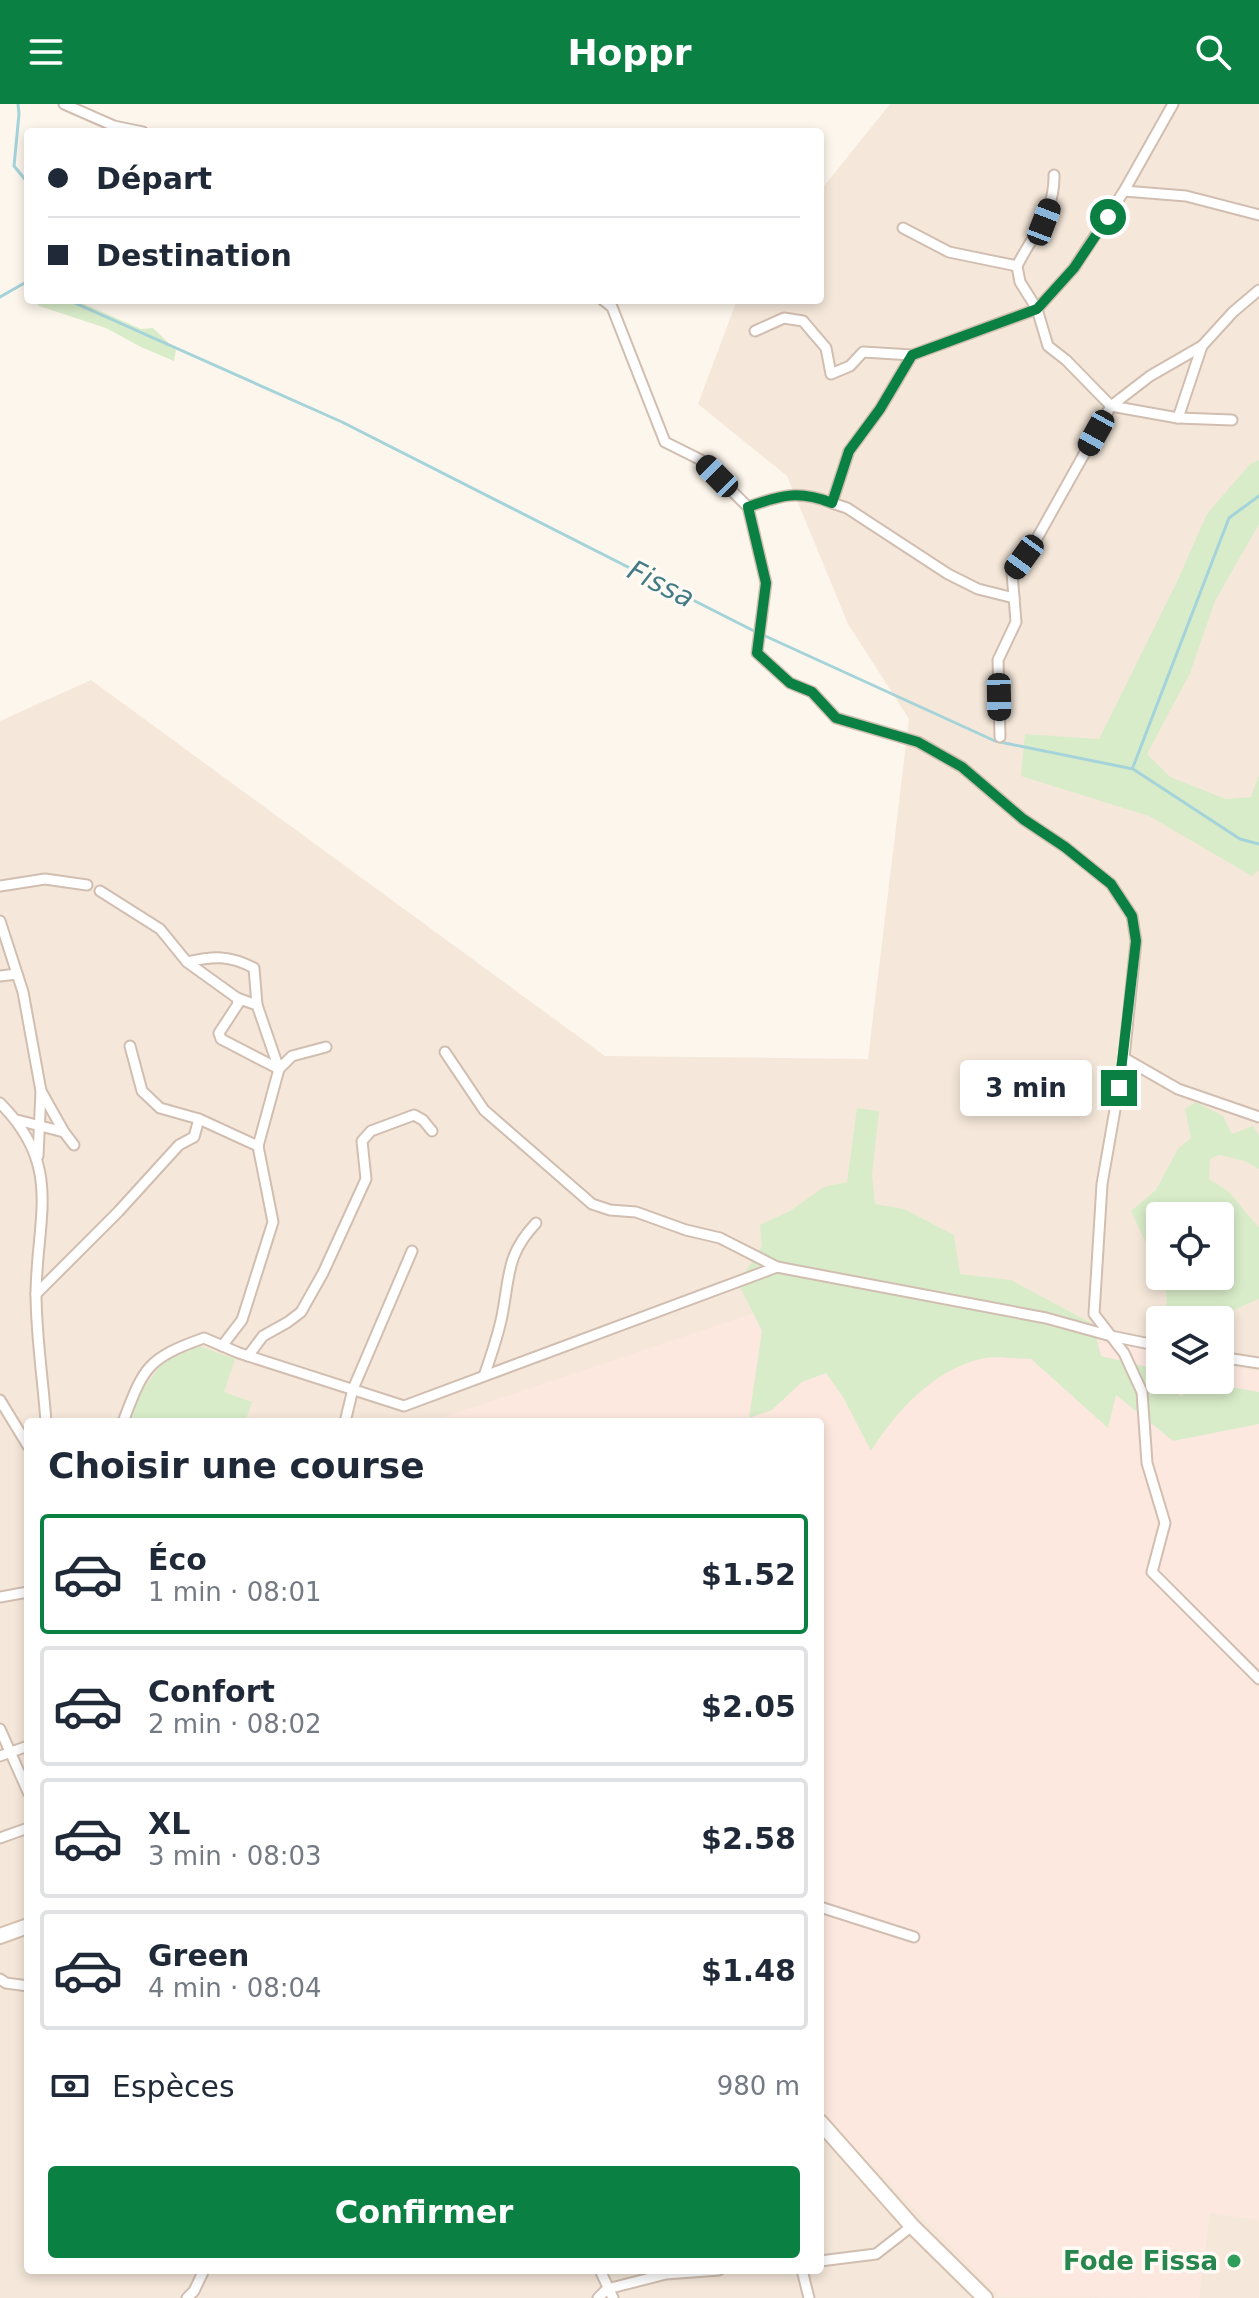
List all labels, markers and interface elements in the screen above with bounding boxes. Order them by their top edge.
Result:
icon: menu [24,30,68,74]
icon: search [1191,30,1235,74]
text: Hoppr [567,32,692,73]
text: Départ [96,161,212,196]
car [1024,195,1064,249]
route start [1090,199,1126,235]
text: Destination [96,238,292,273]
car [1074,406,1118,460]
car [692,451,742,501]
car [1000,531,1048,583]
water label: Fissa [622,553,700,615]
car [987,673,1011,721]
callout: 3 min [959,1060,1091,1116]
route end [1101,1070,1137,1106]
text: 3 min [985,1073,1067,1103]
map controls [1146,1202,1234,1394]
button: locate [1146,1202,1234,1290]
button: layers [1146,1306,1234,1394]
text: Choisir une course [48,1445,425,1486]
icon: car [52,1538,124,1610]
text: Éco [148,1542,207,1577]
text: $1.52 [701,1557,796,1592]
text: 1 min · 08:01 [148,1577,322,1607]
icon: car [52,1670,124,1742]
text: Confort [148,1674,275,1709]
text: $2.05 [701,1689,796,1724]
text: 2 min · 08:02 [148,1709,322,1739]
icon: car [52,1802,124,1874]
text: XL [148,1806,190,1841]
text: $2.58 [701,1821,796,1856]
text: 3 min · 08:03 [148,1841,322,1871]
icon: car [52,1934,124,2006]
text: Green [148,1938,249,1973]
text: $1.48 [701,1953,796,1988]
text: 4 min · 08:04 [148,1973,322,2003]
icon: cash [48,2064,92,2108]
text: Espèces [112,2069,235,2104]
text: 980 m [717,2071,800,2101]
button: Confirmer [48,2166,800,2258]
place label: Fode Fissa [1063,2246,1218,2276]
marker: Fode Fissa [1225,2252,1243,2270]

